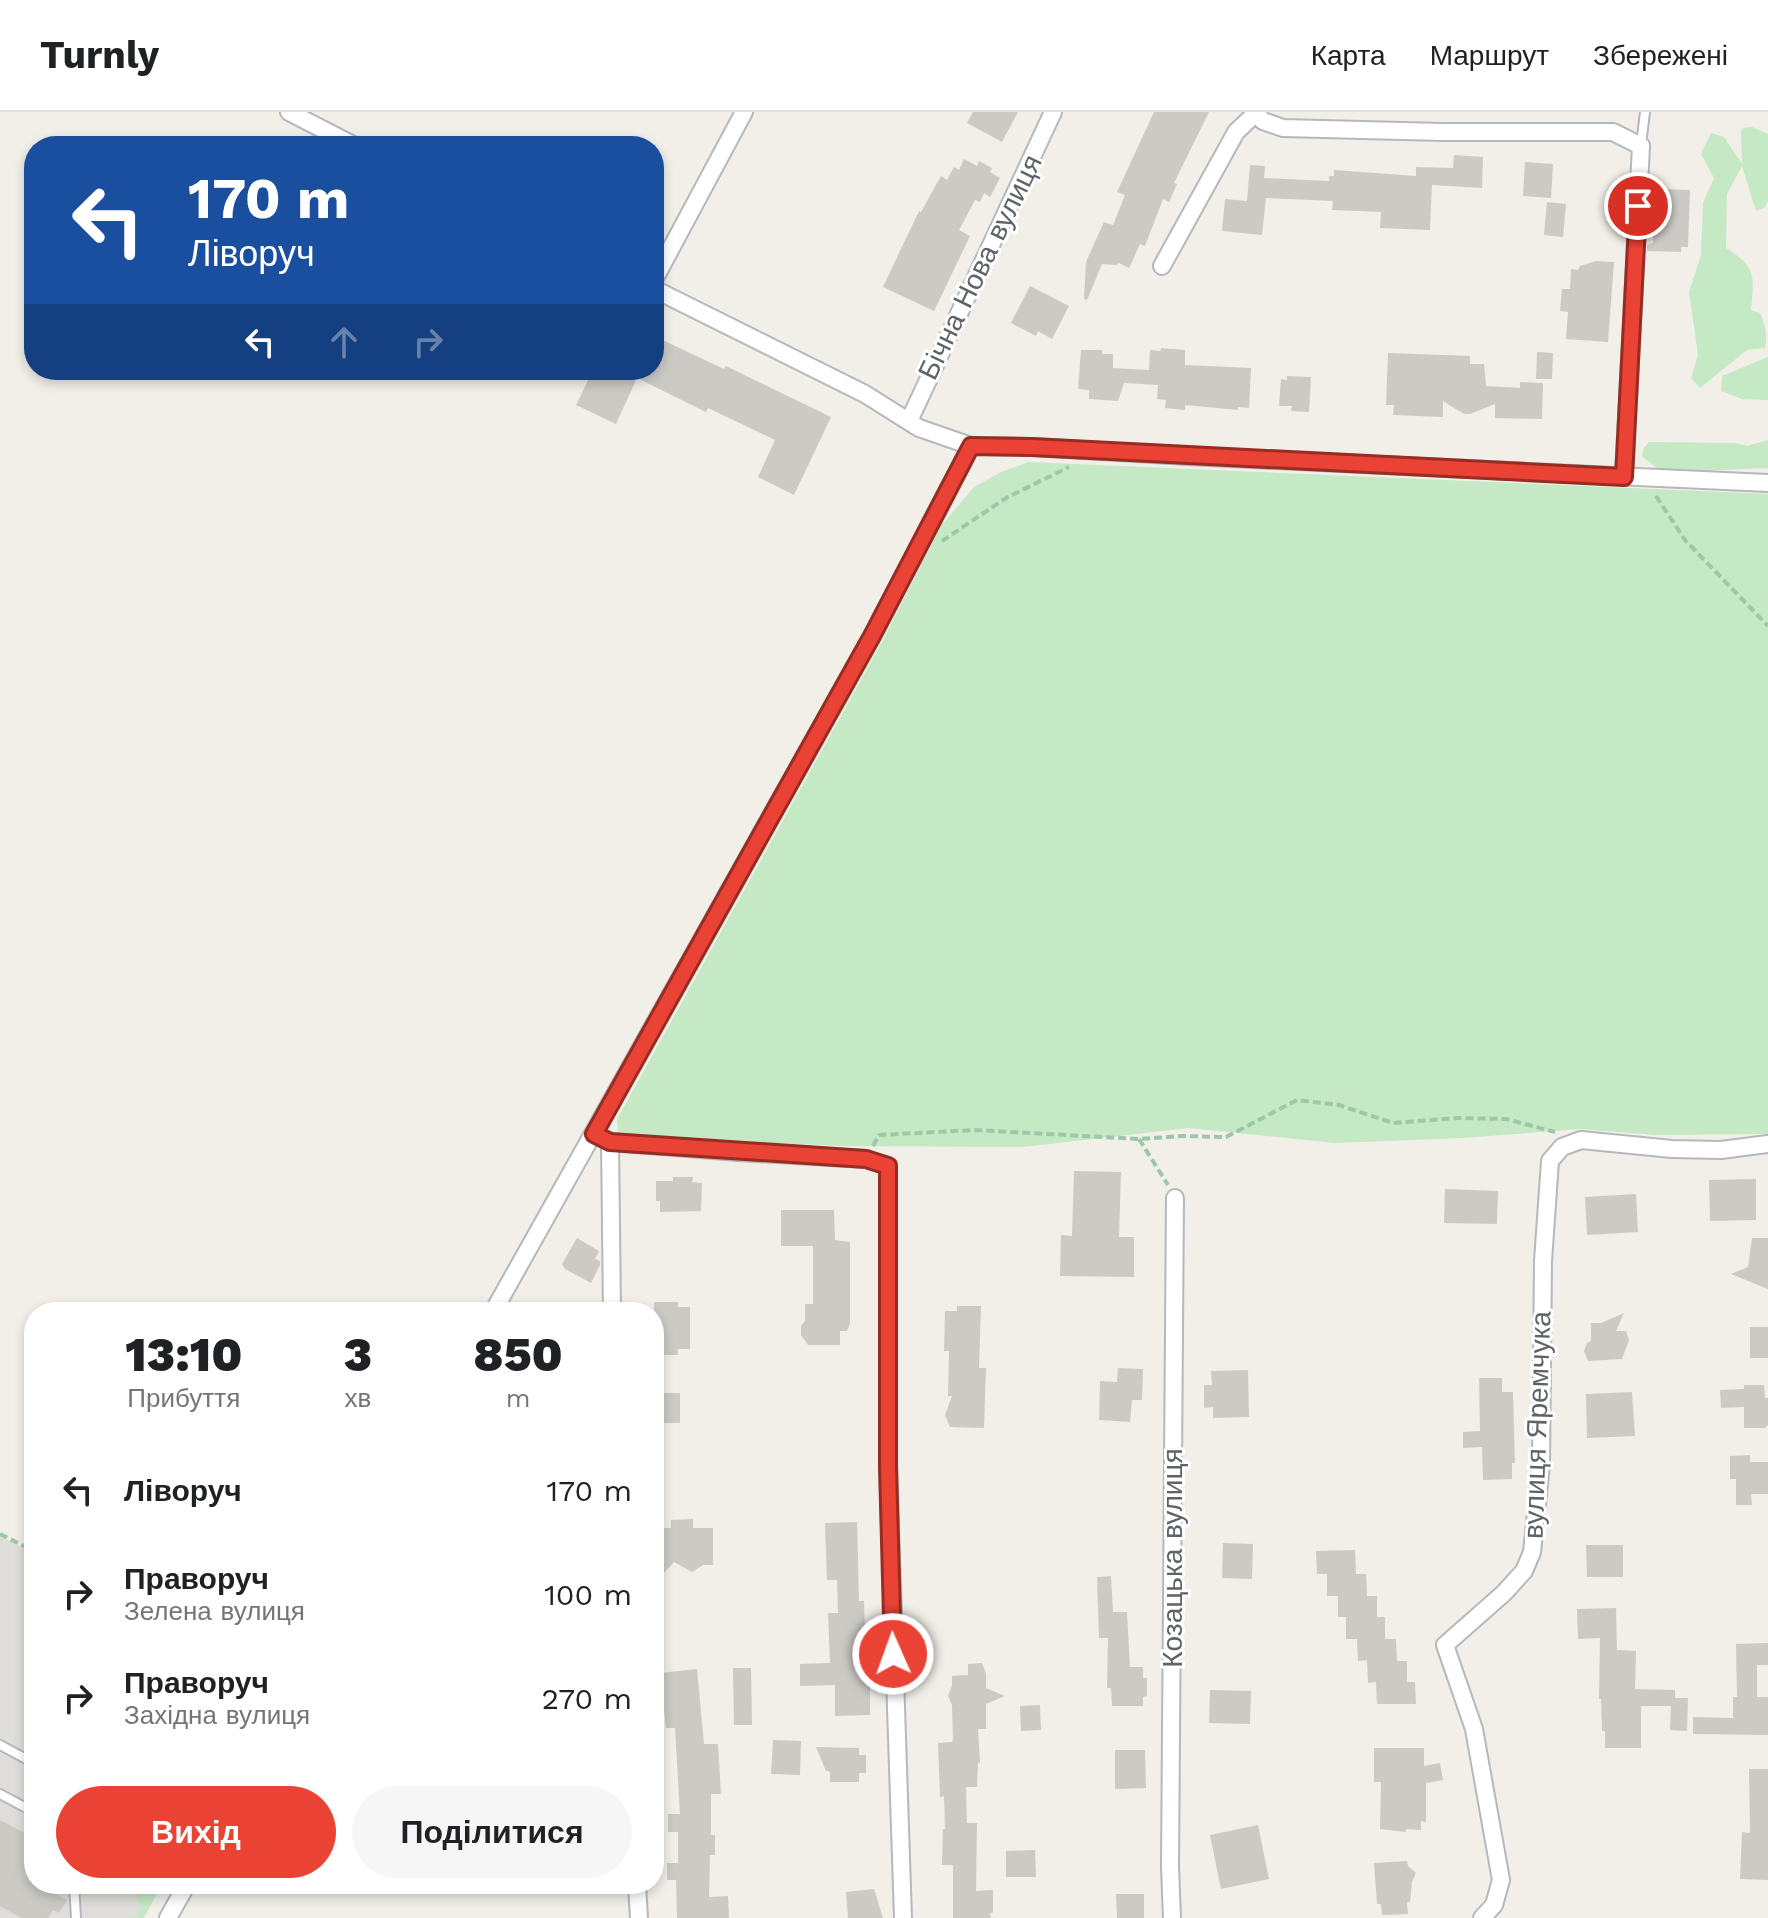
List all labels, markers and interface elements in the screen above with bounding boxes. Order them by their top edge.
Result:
text: Turnly [40,33,159,77]
text: Карта [1311,39,1386,72]
text: Маршрут [1430,39,1549,72]
text: Збережені [1593,39,1728,72]
street label: Бічна Нова вулиця [911,149,1049,385]
text: 170 m [188,166,350,232]
icon: left [56,168,160,272]
pin [1604,172,1672,240]
icon: arrive [1616,184,1660,228]
text: Ліворуч [188,233,315,275]
icon: left [238,320,282,364]
icon: ahead [322,320,366,364]
icon: right [406,320,450,364]
street label: вулиця Яремчука [1517,1310,1557,1540]
text: 13:10 [125,1326,242,1383]
text: 3 [344,1326,372,1383]
text: 850 [473,1326,563,1383]
text: Прибуття [127,1383,240,1413]
text: хв [344,1383,371,1413]
text: m [506,1383,531,1413]
street label: Козацька вулиця [1156,1448,1189,1668]
icon: left [56,1468,100,1512]
text: Ліворуч [124,1473,242,1508]
text: 170 m [547,1473,632,1508]
text: Праворуч [124,1561,269,1596]
icon: right [56,1572,100,1616]
text: 100 m [544,1577,632,1612]
text: Зелена вулиця [124,1596,305,1626]
position arrow [851,1612,935,1696]
text: Праворуч [124,1665,269,1700]
icon: right [56,1676,100,1720]
text: 270 m [541,1681,632,1716]
text: Західна вулиця [124,1700,310,1730]
button: Вихід [56,1786,336,1878]
button: Поділитися [352,1786,632,1878]

